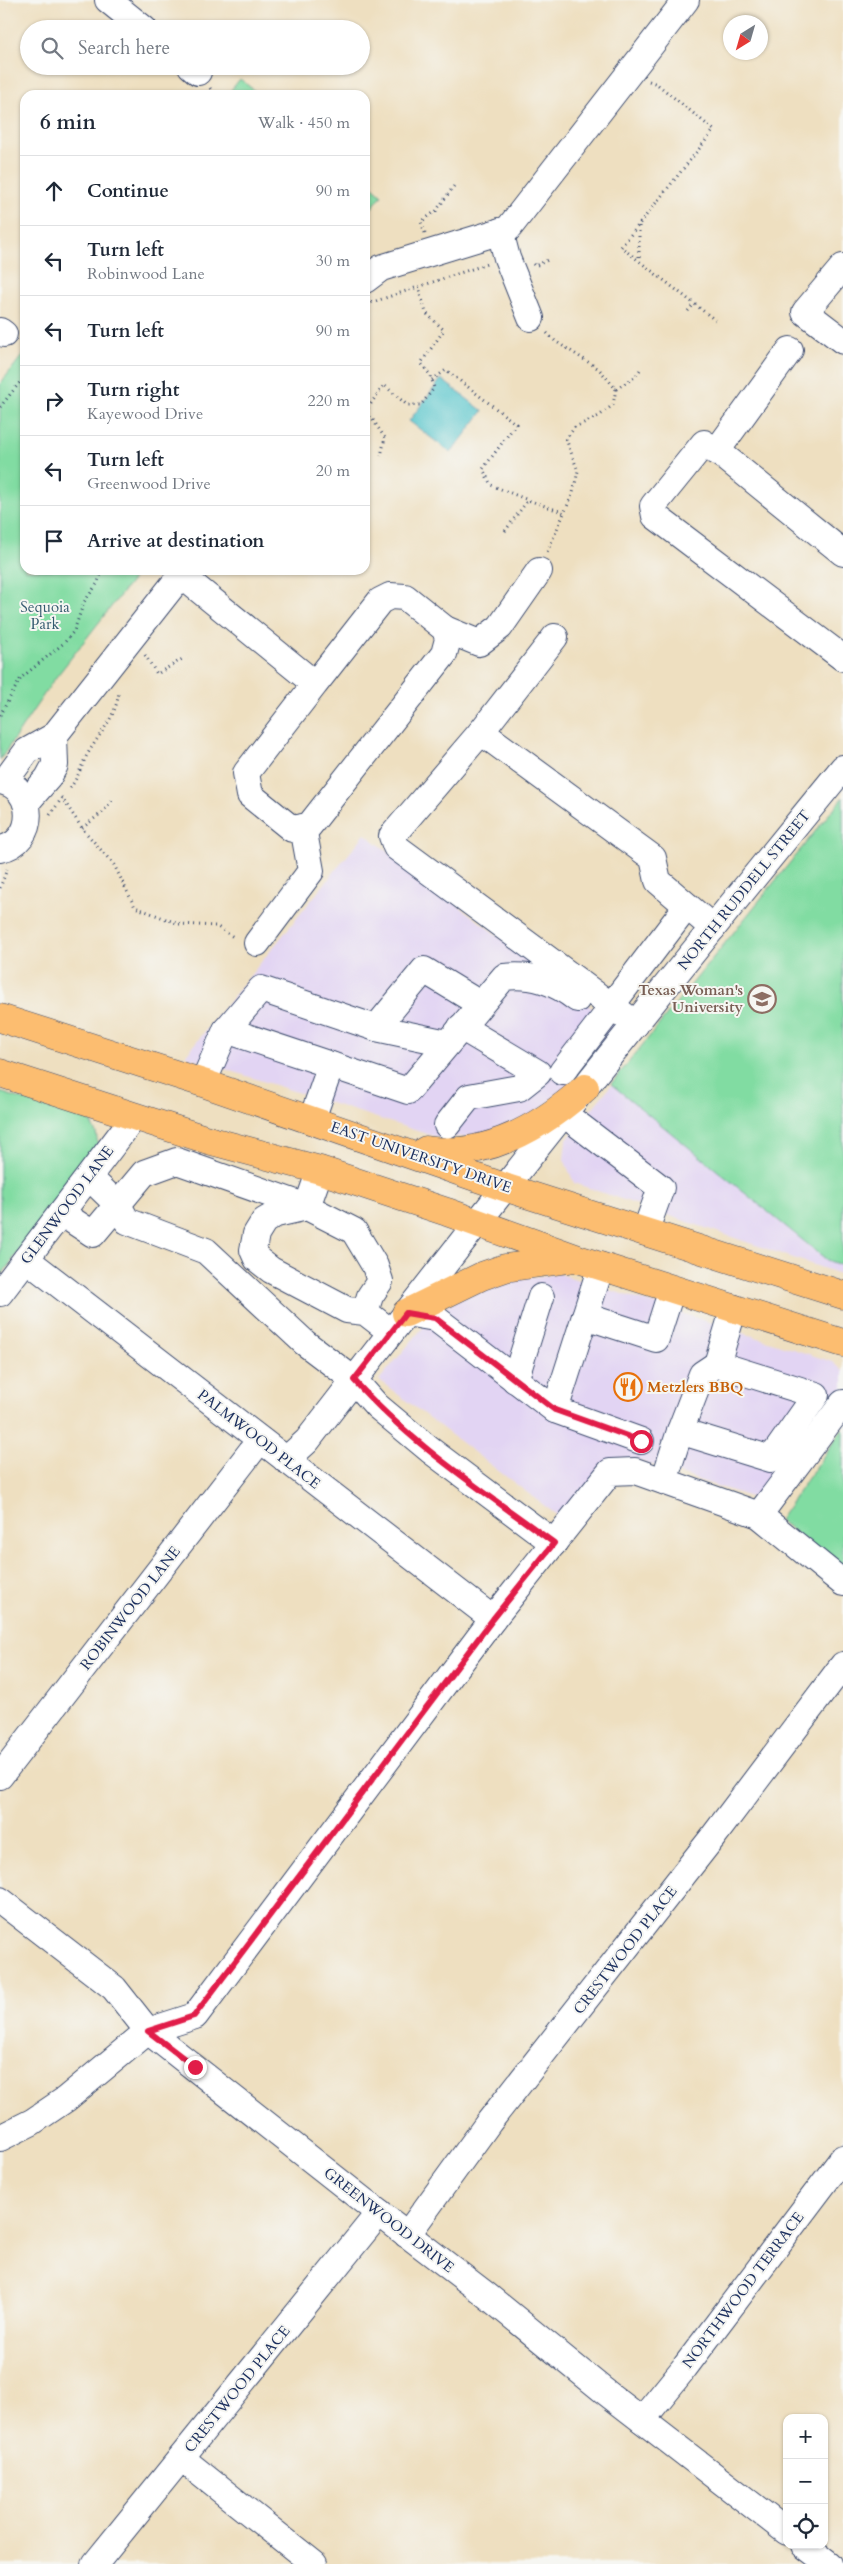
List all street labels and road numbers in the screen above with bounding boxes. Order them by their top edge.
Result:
street label: NORTH RUDDELL STREET [673,806,815,974]
street label: EAST UNIVERSITY DRIVE [328,1117,514,1197]
street label: GLENWOOD LANE [16,1142,118,1268]
street label: PALMWOOD PLACE [193,1385,325,1493]
street label: ROBINWOOD LANE [75,1542,185,1674]
street label: CRESTWOOD PLACE [569,1882,681,2018]
street label: GREENWOOD DRIVE [320,2163,458,2277]
street label: NORTHWOOD TERRACE [678,2208,808,2372]
street label: CRESTWOOD PLACE [180,2321,294,2457]

